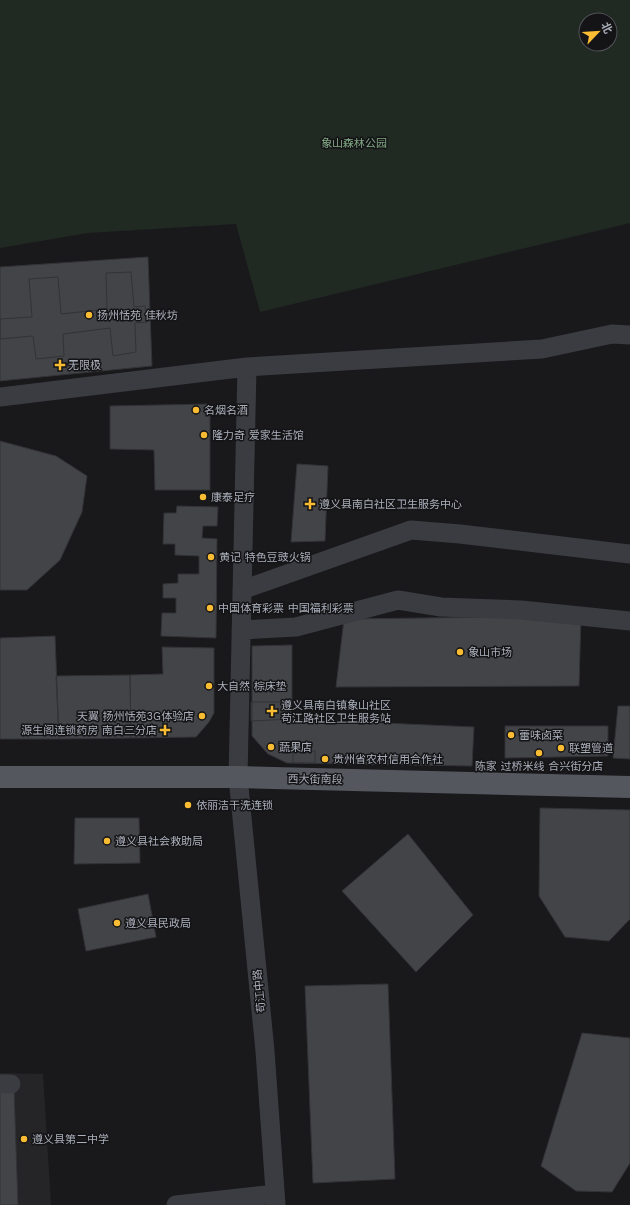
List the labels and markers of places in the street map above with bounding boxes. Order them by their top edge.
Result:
place label: 扬州恬苑 佳秋坊 [97,309,178,322]
marker: 扬州恬苑 佳秋坊 [84,310,94,320]
place label: 无限极 [68,359,101,372]
marker: 无限极 [55,360,65,370]
place label: 名烟名酒 [204,404,248,417]
marker: 名烟名酒 [191,405,201,415]
place label: 隆力奇 爱家生活馆 [212,429,304,442]
marker: 隆力奇 爱家生活馆 [199,430,209,440]
place label: 康泰足疗 [211,491,255,504]
marker: 康泰足疗 [198,492,208,502]
marker: 遵义县南白社区卫生服务中心 [304,498,316,510]
place label: 遵义县南白社区卫生服务中心 [319,498,462,511]
place label: 黄记 特色豆豉火锅 [219,551,311,564]
marker: 黄记 特色豆豉火锅 [206,552,216,562]
place label: 中国体育彩票 中国福利彩票 [218,602,354,615]
marker: 中国体育彩票 中国福利彩票 [205,603,215,613]
place label: 象山市场 [468,646,512,659]
marker: 象山市场 [455,647,465,657]
place label: 大自然 棕床垫 [217,680,287,693]
marker: 大自然 棕床垫 [204,681,214,691]
place label: 遵义县南白镇象山社区 苟江路社区卫生服务站 [281,699,391,725]
marker: 遵义县南白镇象山社区 苟江路社区卫生服务站 [266,705,278,717]
place label: 天翼 扬州恬苑3G体验店 [77,710,194,723]
marker: 天翼 扬州恬苑3G体验店 [197,711,207,721]
place label: 源生阁连锁药房 南白三分店 [21,724,157,737]
marker: 源生阁连锁药房 南白三分店 [160,725,170,735]
place label: 蕾味卤菜 [519,729,563,742]
marker: 蕾味卤菜 [506,730,516,740]
place label: 蔬果店 [279,741,312,754]
marker: 蔬果店 [266,742,276,752]
place label: 联塑管道 [569,742,613,755]
marker: 联塑管道 [556,743,566,753]
marker: 陈家 过桥米线 合兴街分店 [534,748,544,758]
place label: 贵州省农村信用合作社 [333,753,443,766]
marker: 贵州省农村信用合作社 [320,754,330,764]
place label: 陈家 过桥米线 合兴街分店 [475,760,603,773]
place label: 依丽洁干洗连锁 [196,799,273,812]
marker: 依丽洁干洗连锁 [183,800,193,810]
place label: 遵义县社会救助局 [115,835,203,848]
marker: 遵义县社会救助局 [102,836,112,846]
place label: 遵义县民政局 [125,917,191,930]
marker: 遵义县民政局 [112,918,122,928]
place label: 遵义县第二中学 [32,1133,109,1146]
marker: 遵义县第二中学 [19,1134,29,1144]

